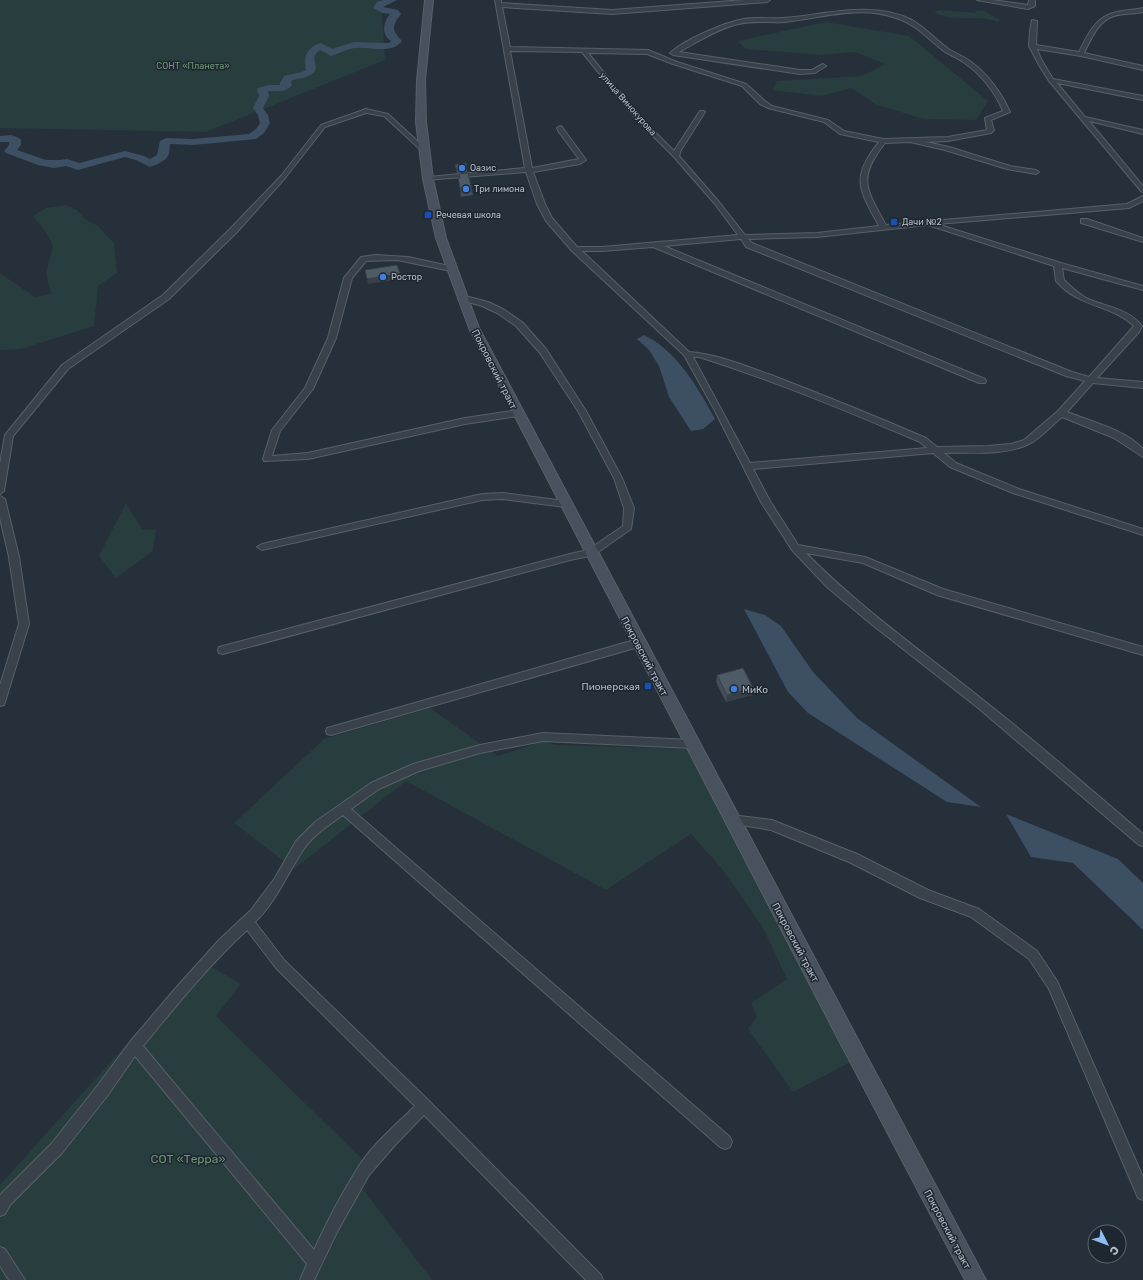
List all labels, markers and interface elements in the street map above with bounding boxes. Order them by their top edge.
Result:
park label: СОНТ «Планета» [156,61,230,71]
street label: улица Винокурова [598,70,658,138]
marker: Оазис [457,163,467,173]
place label: Оазис [470,163,496,173]
marker: Три лимона [461,184,471,194]
place label: Три лимона [474,184,525,194]
marker: Речевая школа [423,210,433,220]
place label: Речевая школа [436,210,501,220]
marker: Дачи №2 [889,217,899,227]
place label: Дачи №2 [902,217,942,227]
marker: Ростор [378,272,388,282]
place label: Ростор [391,272,422,282]
street label: Покровский тракт [469,327,519,411]
street label: Покровский тракт [618,615,670,698]
place label: Пионерская [582,681,640,693]
marker: Пионерская [643,681,653,691]
marker: МиКо [729,684,739,694]
place label: МиКо [742,684,768,696]
street label: Покровский тракт [769,901,821,984]
park label: СОТ «Терра» [150,1152,226,1166]
street label: Покровский тракт [921,1188,973,1271]
north arrow [1087,1224,1127,1264]
text: С [1106,1243,1121,1258]

